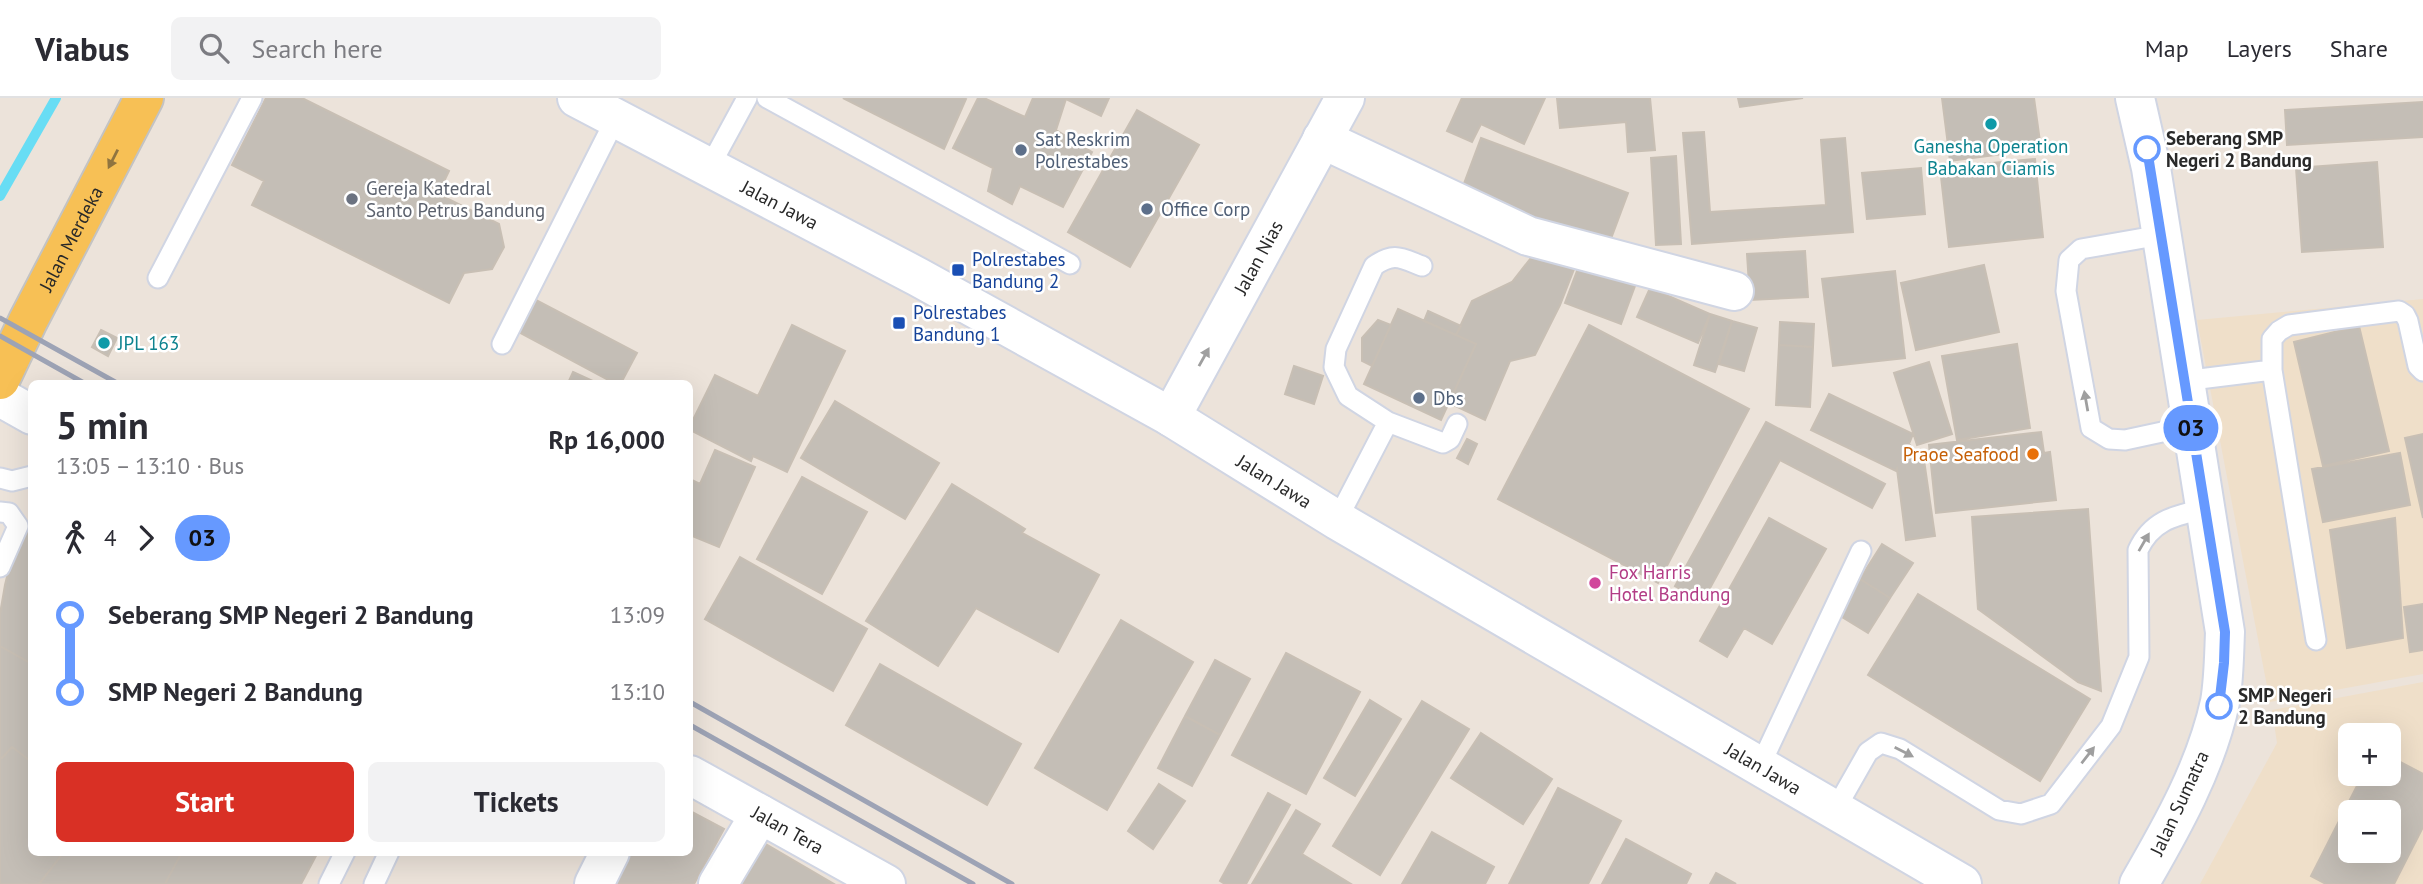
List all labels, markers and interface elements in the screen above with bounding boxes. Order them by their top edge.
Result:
search box [171,17,661,80]
text: Viabus [35,27,129,70]
icon: search [195,29,233,67]
text: Search here [251,32,383,65]
text: Map [2145,33,2189,64]
text: Layers [2227,33,2292,64]
text: Share [2330,33,2388,64]
marker: Ganesha Operation Babakan Ciamis [1983,116,1999,132]
place label: Seberang SMP Negeri 2 Bandung [2166,126,2312,172]
place label: Sat Reskrim Polrestabes [1035,127,1130,173]
place label: Ganesha Operation Babakan Ciamis [1914,134,2068,180]
marker: Seberang SMP Negeri 2 Bandung [2134,136,2160,162]
marker: Sat Reskrim Polrestabes [1013,142,1029,158]
one-way arrow [107,149,119,169]
street label: Jalan Jawa [736,174,822,235]
place label: Gereja Katedral Santo Petrus Bandung [366,176,545,222]
street label: Jalan Merdeka [33,182,108,296]
marker: Gereja Katedral Santo Petrus Bandung [344,191,360,207]
place label: Office Corp [1161,197,1250,221]
marker: Office Corp [1139,201,1155,217]
street label: Jalan Nias [1228,216,1288,299]
place label: Polrestabes Bandung 2 [972,247,1066,293]
marker: Polrestabes Bandung 2 [950,262,966,278]
place label: Polrestabes Bandung 1 [913,300,1007,346]
marker: Polrestabes Bandung 1 [891,315,907,331]
place label: JPL 163 [117,331,179,355]
marker: JPL 163 [96,335,112,351]
one-way arrow [1197,347,1209,367]
place label: Dbs [1433,386,1464,410]
marker: Dbs [1411,390,1427,406]
one-way arrow [2080,390,2091,412]
text: 5 min [56,400,149,449]
line badge: 03 [2160,405,2222,451]
text: 03 [2177,412,2205,443]
text: Rp 16,000 [548,423,665,456]
place label: Praoe Seafood [1903,442,2019,466]
marker: Praoe Seafood [2025,446,2041,462]
street label: Jalan Jawa [1232,448,1316,513]
text: 13:05 – 13:10 · Bus [56,451,244,480]
icon: walk [56,519,94,557]
icon: forward [127,519,165,557]
text: 03 [189,522,216,553]
text: 4 [104,523,117,552]
one-way arrow [2138,533,2150,552]
place label: Fox Harris Hotel Bandung [1609,560,1730,606]
marker: Fox Harris Hotel Bandung [1587,575,1603,591]
text: Seberang SMP Negeri 2 Bandung [108,598,474,631]
text: 13:09 [610,600,665,629]
text: SMP Negeri 2 Bandung [108,675,363,708]
text: 13:10 [610,677,665,706]
place label: SMP Negeri 2 Bandung [2238,683,2332,729]
marker: SMP Negeri 2 Bandung [2206,693,2232,719]
map controls [2338,723,2401,863]
button: + [2338,723,2401,786]
street label: Jalan Jawa [1720,736,1806,800]
one-way arrow [1894,746,1914,758]
one-way arrow [2081,746,2095,764]
street label: Jalan Sumatra [2144,747,2214,860]
button: Start [56,762,354,842]
button: Tickets [368,762,665,842]
street label: Jalan Tera [747,799,828,859]
button: − [2338,800,2401,863]

